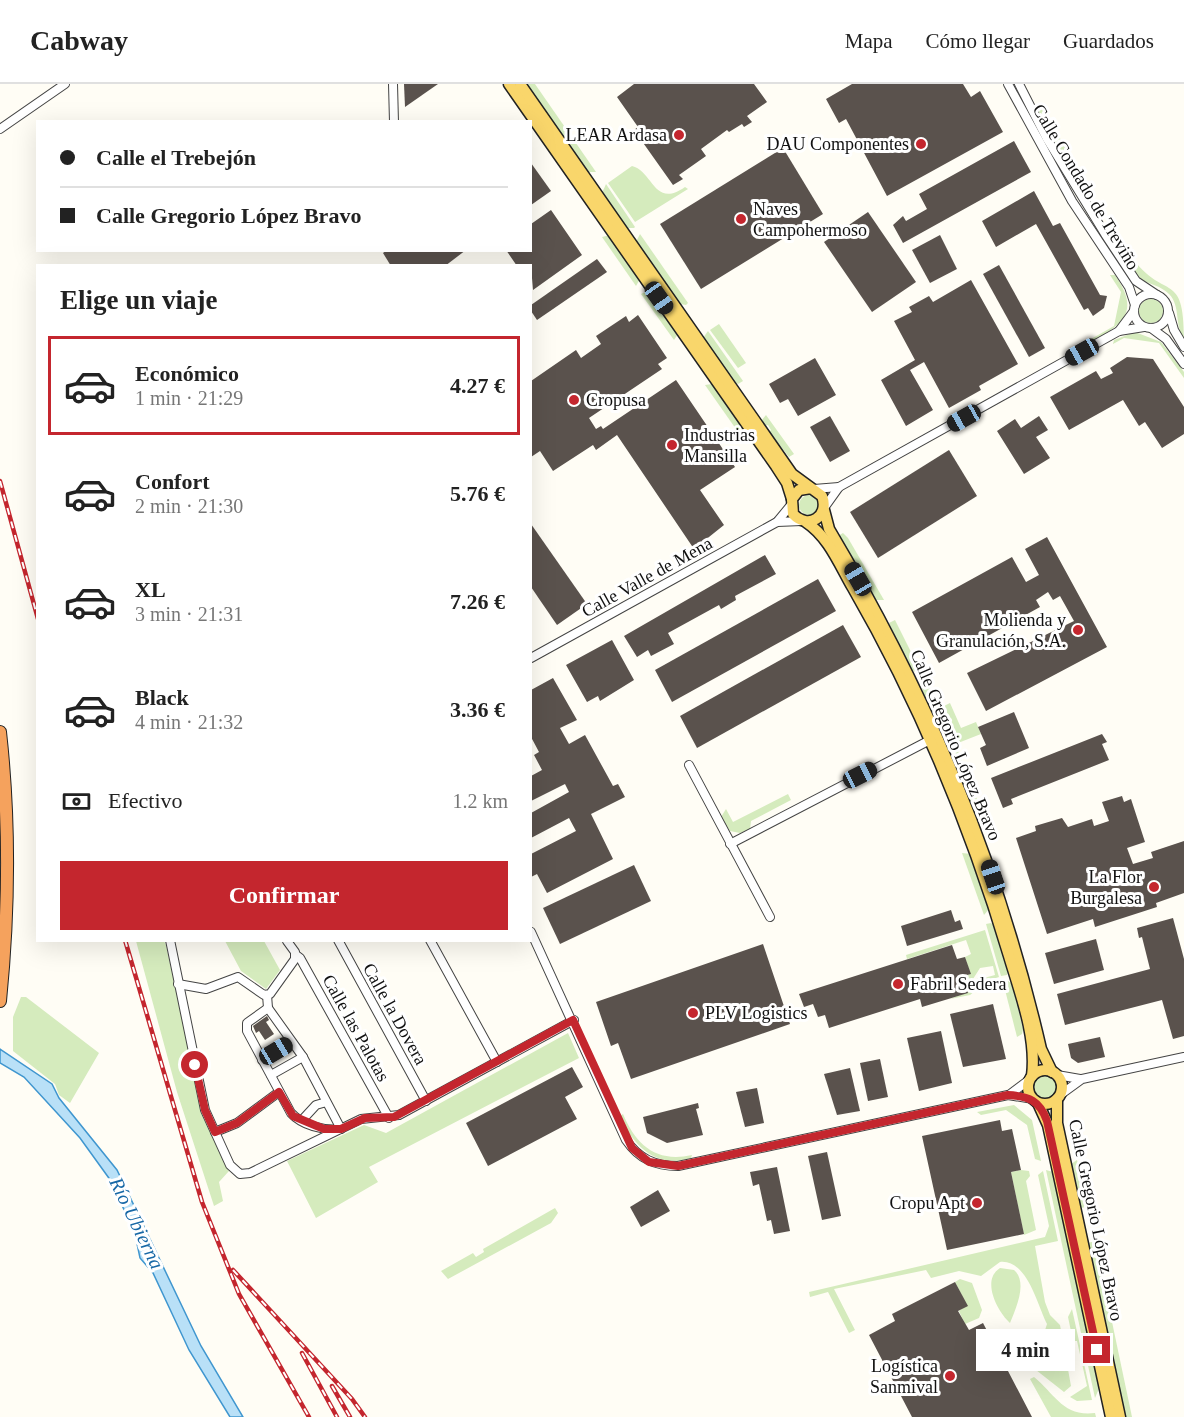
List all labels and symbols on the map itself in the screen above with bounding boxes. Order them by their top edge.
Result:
street label: Calle Condado de Treviño [1029,101,1143,273]
place label: LEAR Ardasa [566,125,667,145]
marker: LEAR Ardasa [672,128,686,142]
place label: DAU Componentes [767,134,909,154]
marker: DAU Componentes [914,137,928,151]
place label: Naves Campohermoso [753,199,867,240]
marker: Naves Campohermoso [734,212,748,226]
car [641,278,677,318]
car [1062,335,1102,369]
place label: Cropusa [586,390,646,410]
marker: Cropusa [567,393,581,407]
car [944,401,984,435]
place label: Industrias Mansilla [684,425,755,466]
marker: Industrias Mansilla [665,438,679,452]
street label: Calle Valle de Mena [578,533,716,621]
car [841,559,875,599]
place label: Molienda y Granulación, S.A. [936,610,1066,651]
marker: Molienda y Granulación, S.A. [1071,623,1085,637]
street label: Calle Gregorio López Bravo [907,647,1005,843]
car [840,759,880,791]
car [979,857,1007,897]
place label: La Flor Burgalesa [1070,867,1142,908]
marker: La Flor Burgalesa [1147,880,1161,894]
street label: Calle la Dovera [359,960,431,1068]
street label: Calle las Palotas [318,971,394,1085]
place label: Fabril Sedera [910,974,1006,994]
marker: Fabril Sedera [891,977,905,991]
place label: PLV Logistics [705,1003,808,1023]
marker: PLV Logistics [686,1006,700,1020]
car [256,1034,296,1068]
route start [181,1051,208,1078]
street label: Calle Gregorio López Bravo [1065,1117,1127,1323]
water label: Río Ubierna [105,1173,169,1273]
place label: Cropu Apt [889,1193,965,1213]
marker: Cropu Apt [970,1196,984,1210]
callout: 4 min [977,1329,1076,1371]
route end [1083,1336,1110,1363]
place label: Logística Sanmival [870,1356,938,1397]
marker: Logística Sanmival [943,1369,957,1383]

